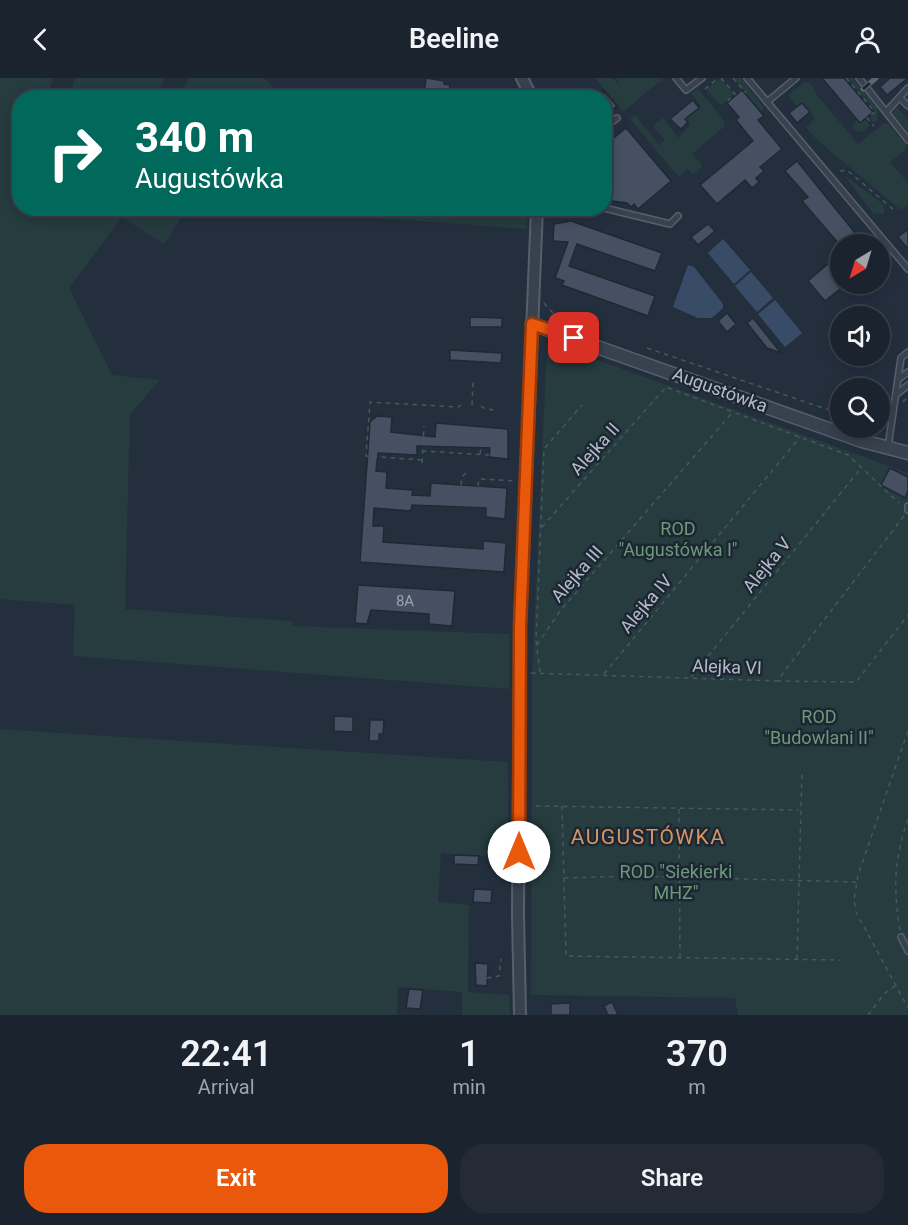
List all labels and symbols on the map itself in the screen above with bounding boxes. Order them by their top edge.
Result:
north arrow [830,234,890,294]
pin [548,312,599,363]
street label: Augustówka [670,363,770,416]
street label: Alejka II [566,418,624,479]
park label: ROD "Augustówka I" [618,518,738,560]
street label: Alejka V [738,532,796,596]
street label: Alejka III [546,541,607,606]
street label: Alejka IV [615,570,676,637]
house number: 8A [396,592,414,610]
street label: Alejka VI [692,655,762,678]
park label: ROD "Budowlani II" [764,706,874,748]
position arrow [487,820,551,884]
district label: AUGUSTÓWKA [571,825,725,849]
park label: ROD "Siekierki MHZ" [620,861,732,903]

